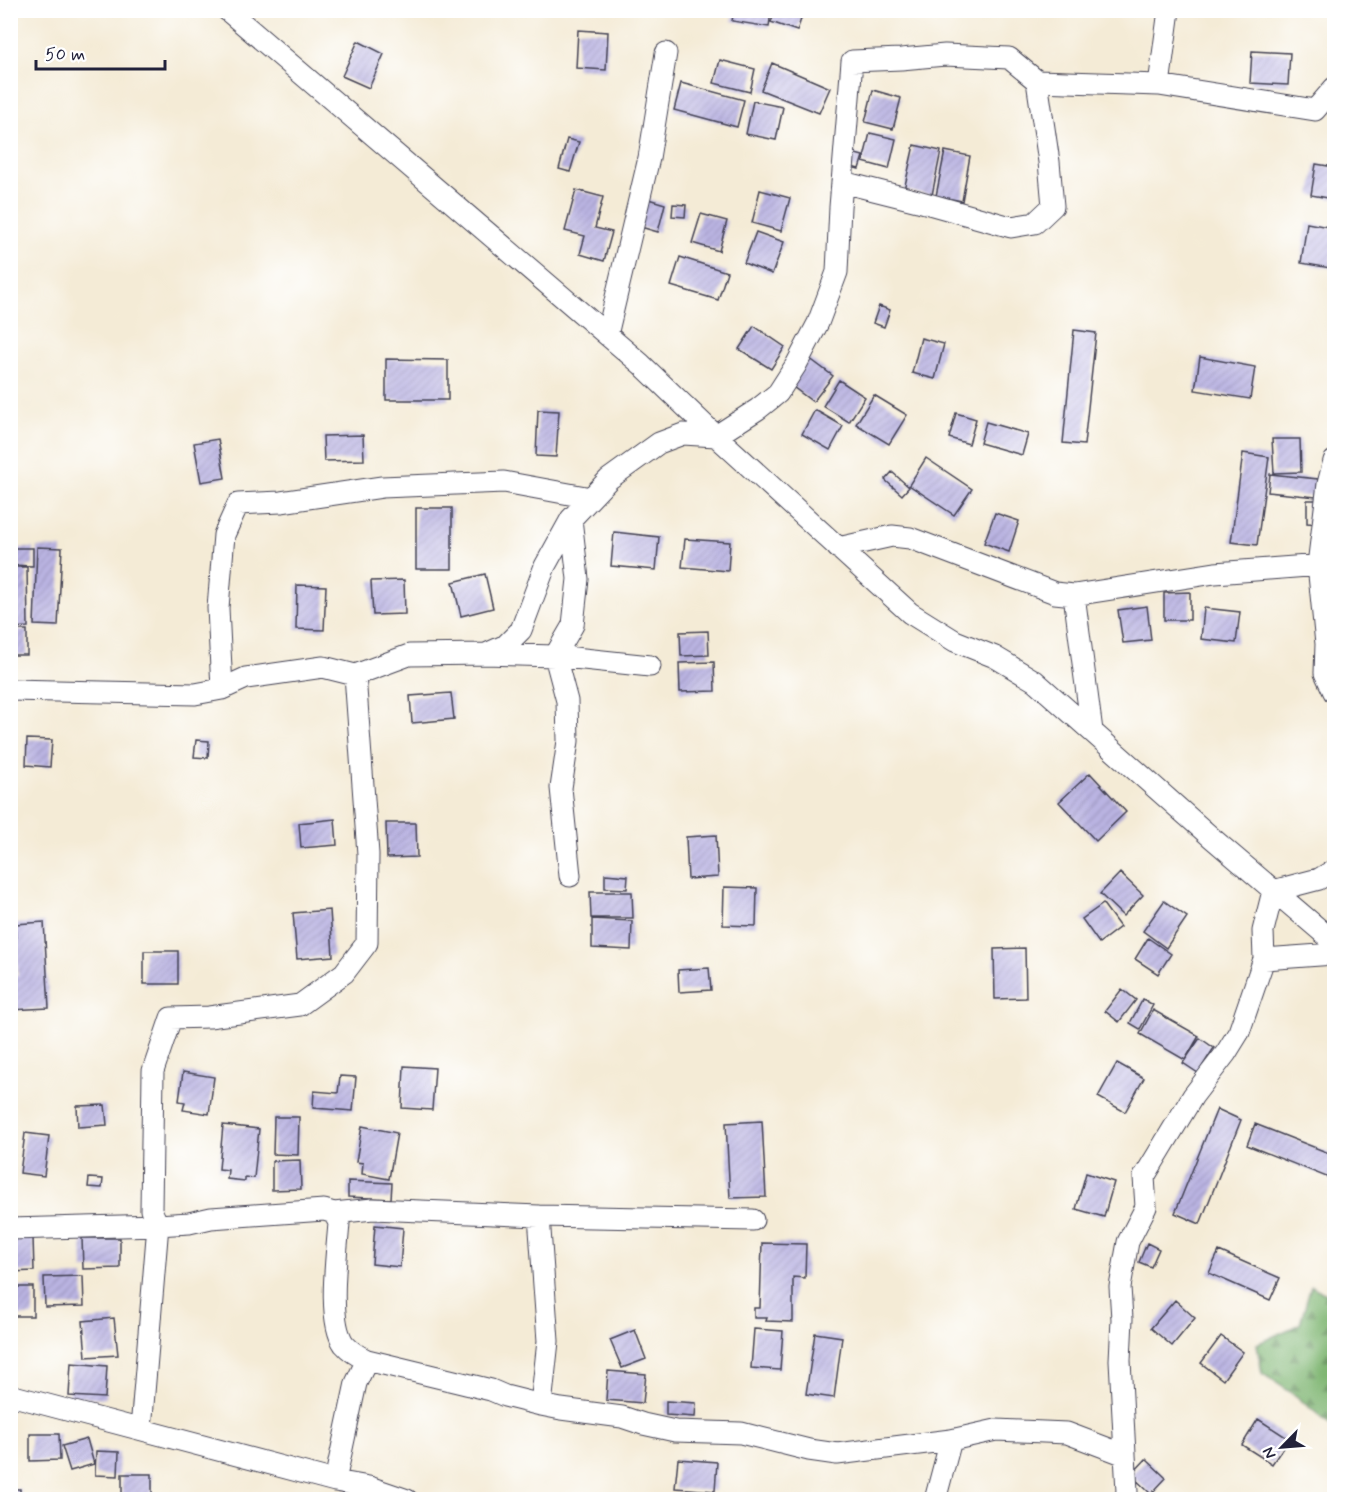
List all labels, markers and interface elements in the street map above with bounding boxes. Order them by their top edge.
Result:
scale bar [36,33,165,71]
text: 50 m [45,43,85,67]
north arrow [1252,1417,1312,1477]
text: N [1258,1443,1282,1462]

